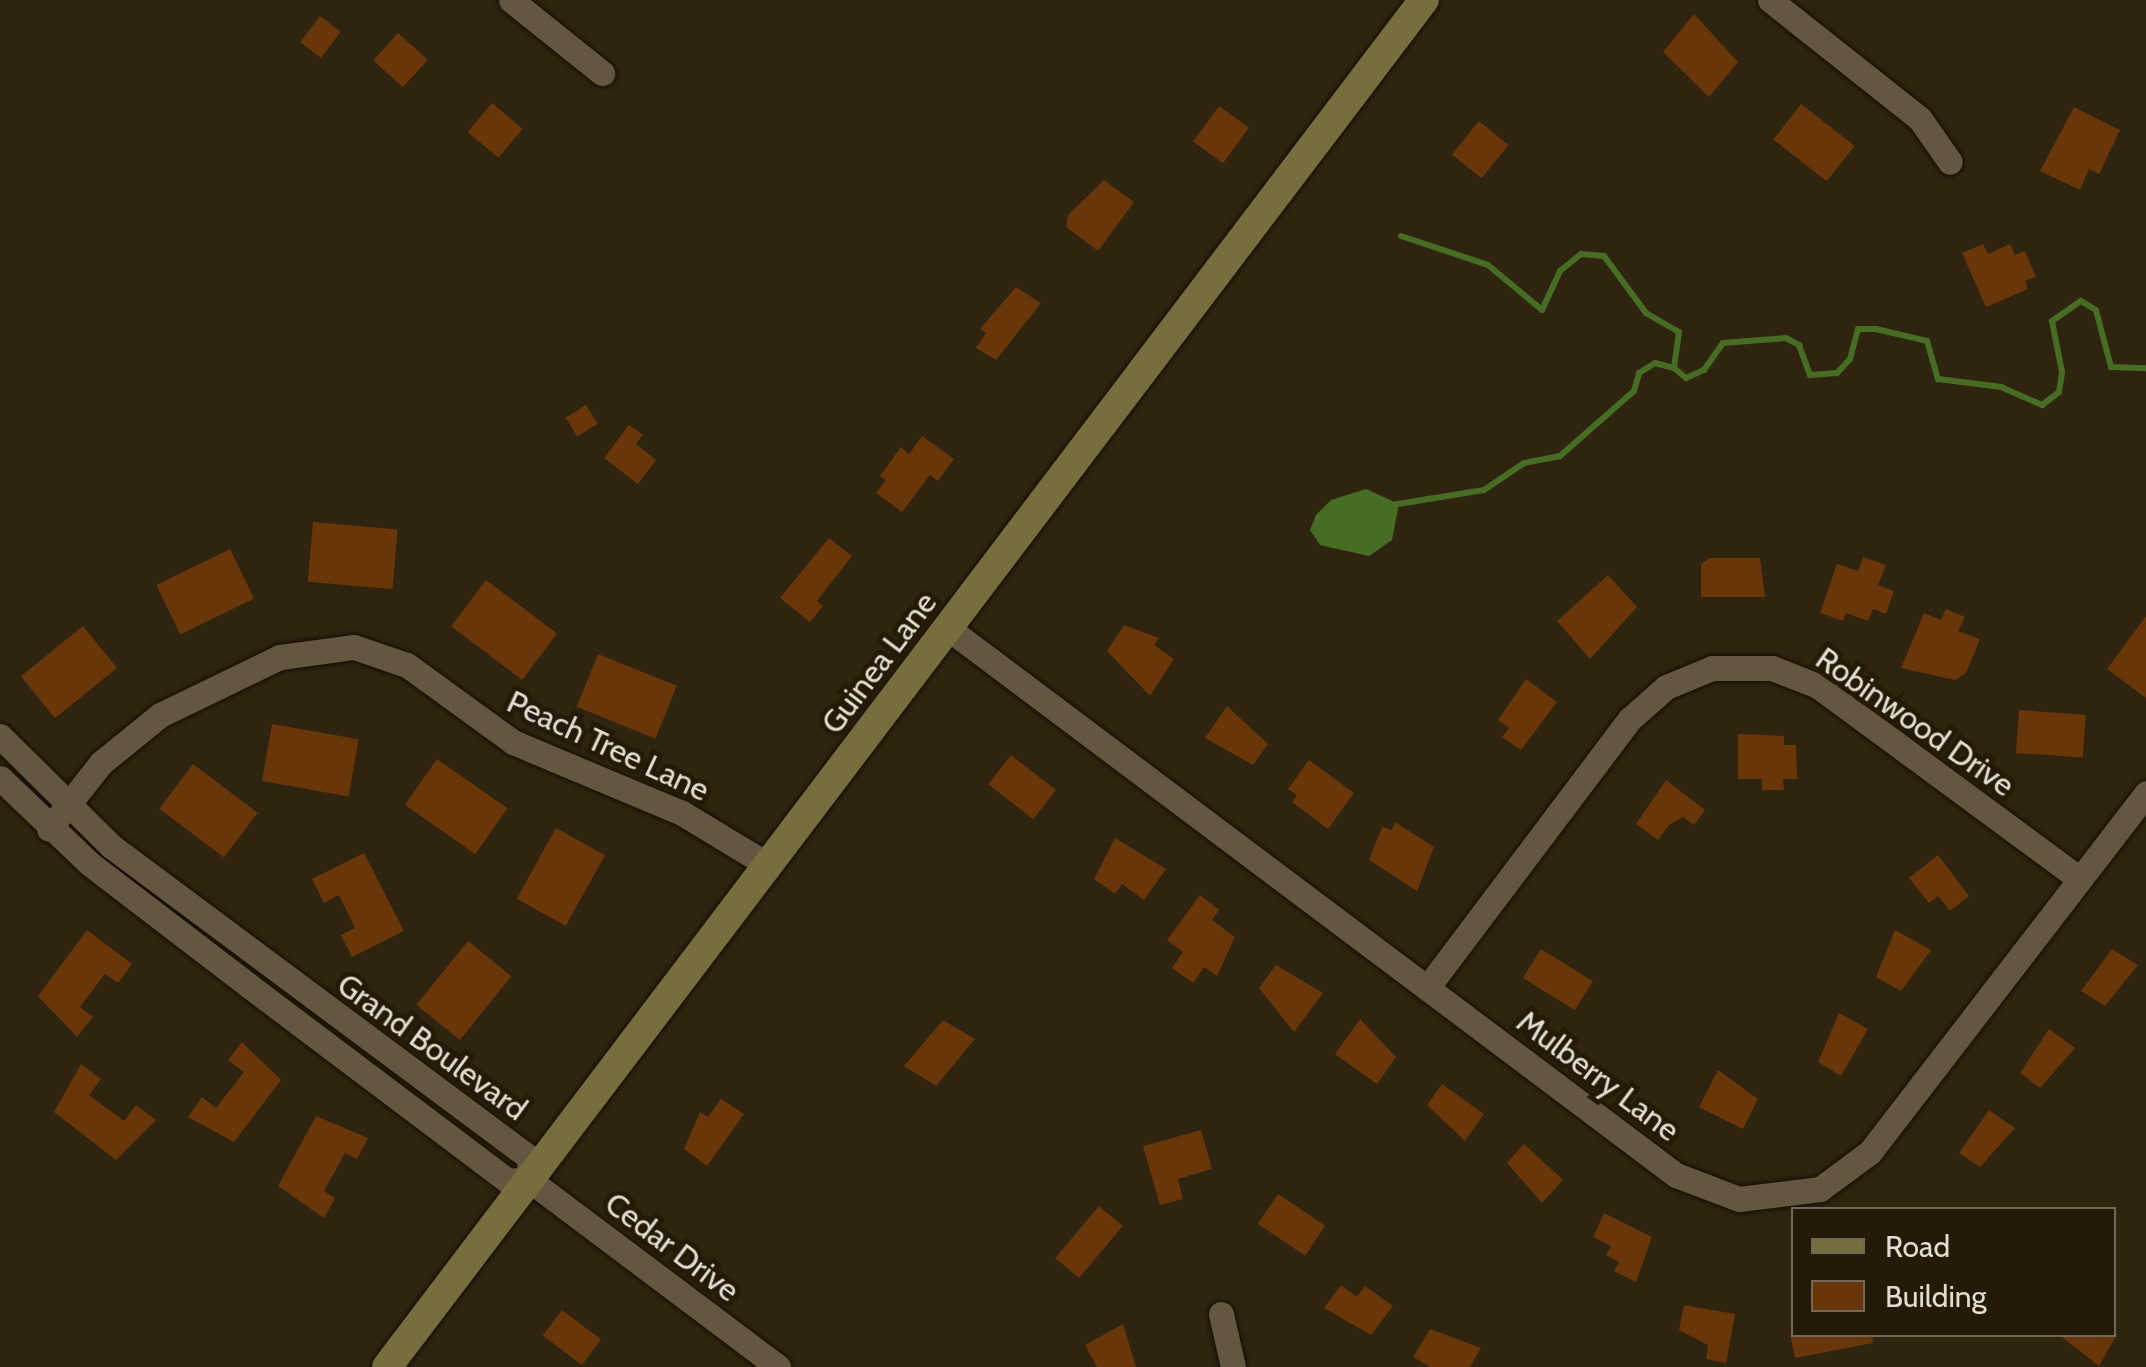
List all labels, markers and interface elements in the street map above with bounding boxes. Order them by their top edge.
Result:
street label: Guinea Lane [813,585,945,741]
street label: Robinwood Drive [1808,639,2022,805]
street label: Peach Tree Lane [501,682,715,810]
street label: Grand Boulevard [330,965,534,1129]
street label: Mulberry Lane [1509,1002,1687,1150]
street label: Cedar Drive [597,1184,747,1310]
legend [1791,1207,2116,1337]
text: Road [1885,1228,1950,1265]
text: Building [1885,1278,1987,1315]

